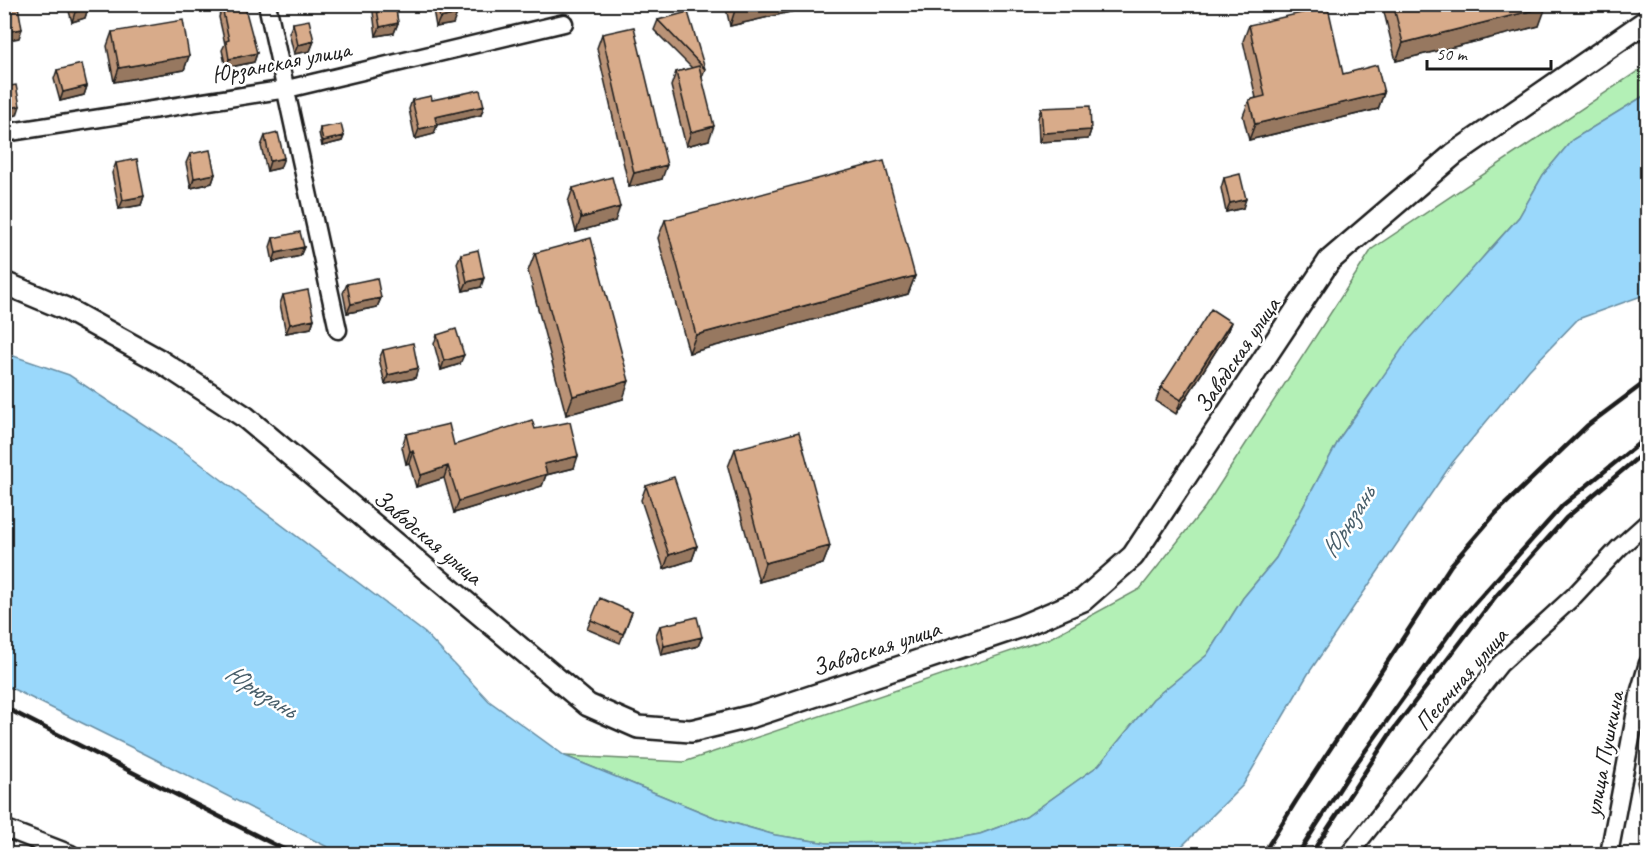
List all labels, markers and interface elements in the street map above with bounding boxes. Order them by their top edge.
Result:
street label: Юрзанская улица [209,33,355,90]
scale bar [1427,33,1552,71]
text: 50 m [1436,43,1469,65]
street label: Заводская улица [1187,290,1287,419]
water label: Юрюзань [1313,478,1384,564]
street label: Заводская улица [367,483,490,592]
street label: Заводская улица [808,613,945,683]
street label: Песочная улица [1408,620,1515,737]
water label: Юрюзань [219,656,305,727]
street label: улица Пушкина [1577,687,1631,821]

